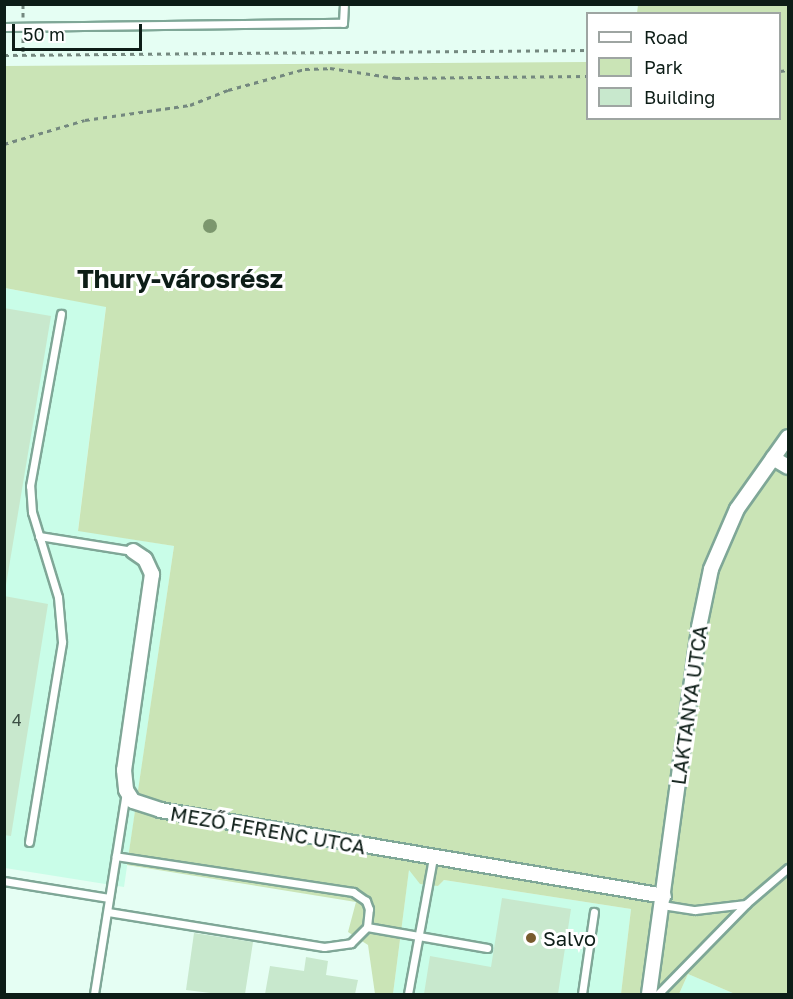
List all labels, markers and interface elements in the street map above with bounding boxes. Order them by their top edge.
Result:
scale bar [15,12,146,50]
legend [586,12,781,120]
text: 50 m [23,23,65,45]
text: Road [644,26,688,48]
text: Park [644,56,683,78]
text: Building [644,86,715,108]
district label: Thury-városrész [77,263,283,295]
street label: LAKTANYA UTCA [666,624,712,786]
house number: 4 [12,710,22,730]
street label: MEZŐ FERENC UTCA [168,801,368,859]
place label: Salvo [543,926,596,950]
marker: Salvo [524,931,538,945]

